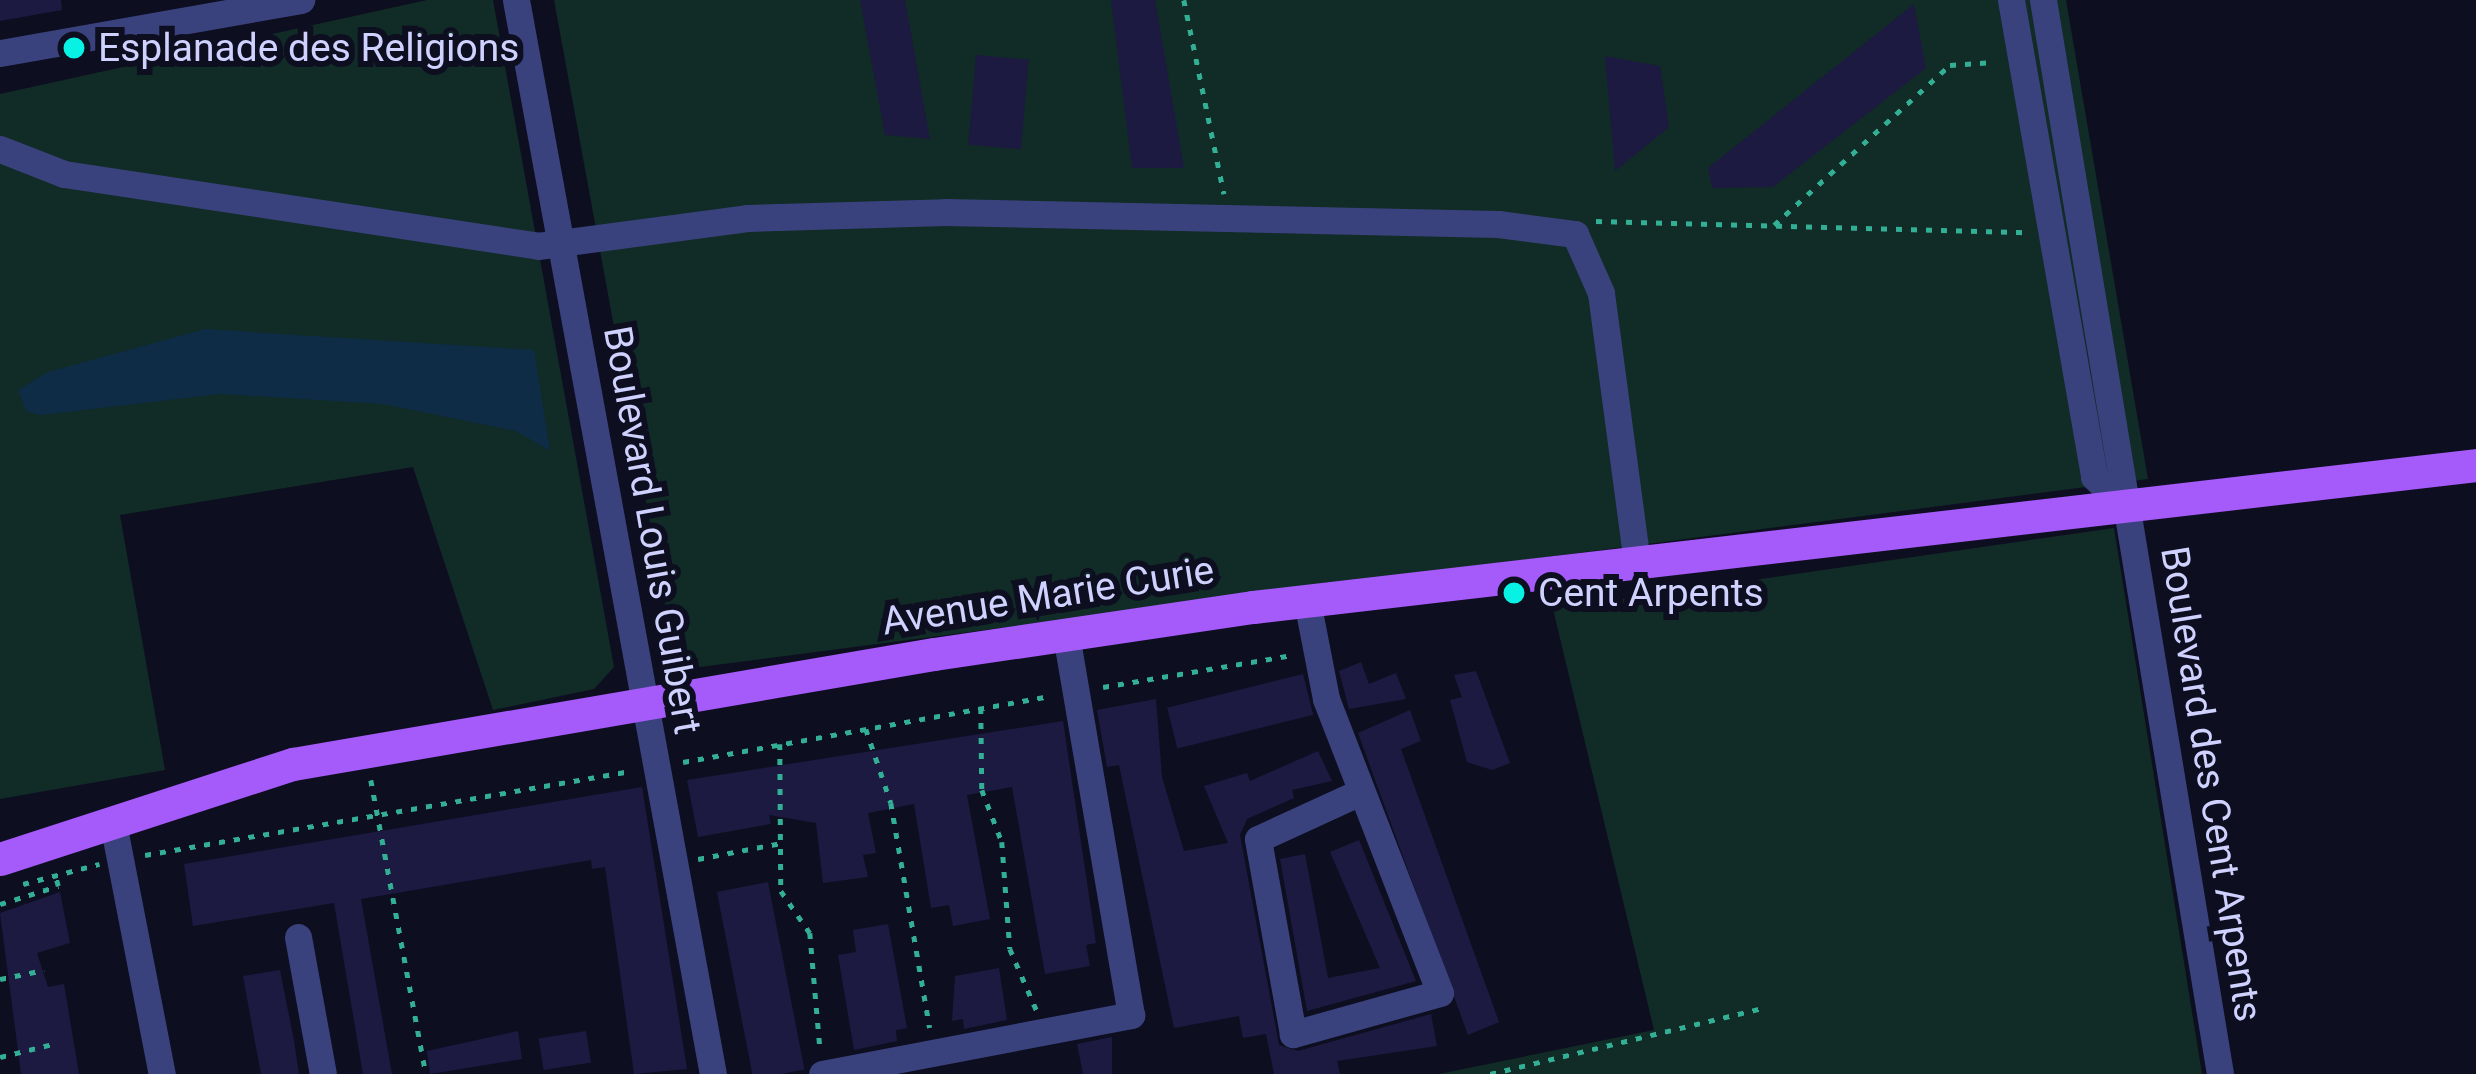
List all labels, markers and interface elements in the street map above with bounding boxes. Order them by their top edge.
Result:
place label: Esplanade des Religions [98,25,519,71]
marker: Esplanade des Religions [61,35,87,61]
street label: Boulevard Louis Guibert [593,322,711,738]
street label: Boulevard des Cent Arpents [2150,543,2272,1025]
street label: Avenue Marie Curie [879,547,1217,645]
place label: Cent Arpents [1538,570,1764,616]
marker: Cent Arpents [1501,580,1527,606]

